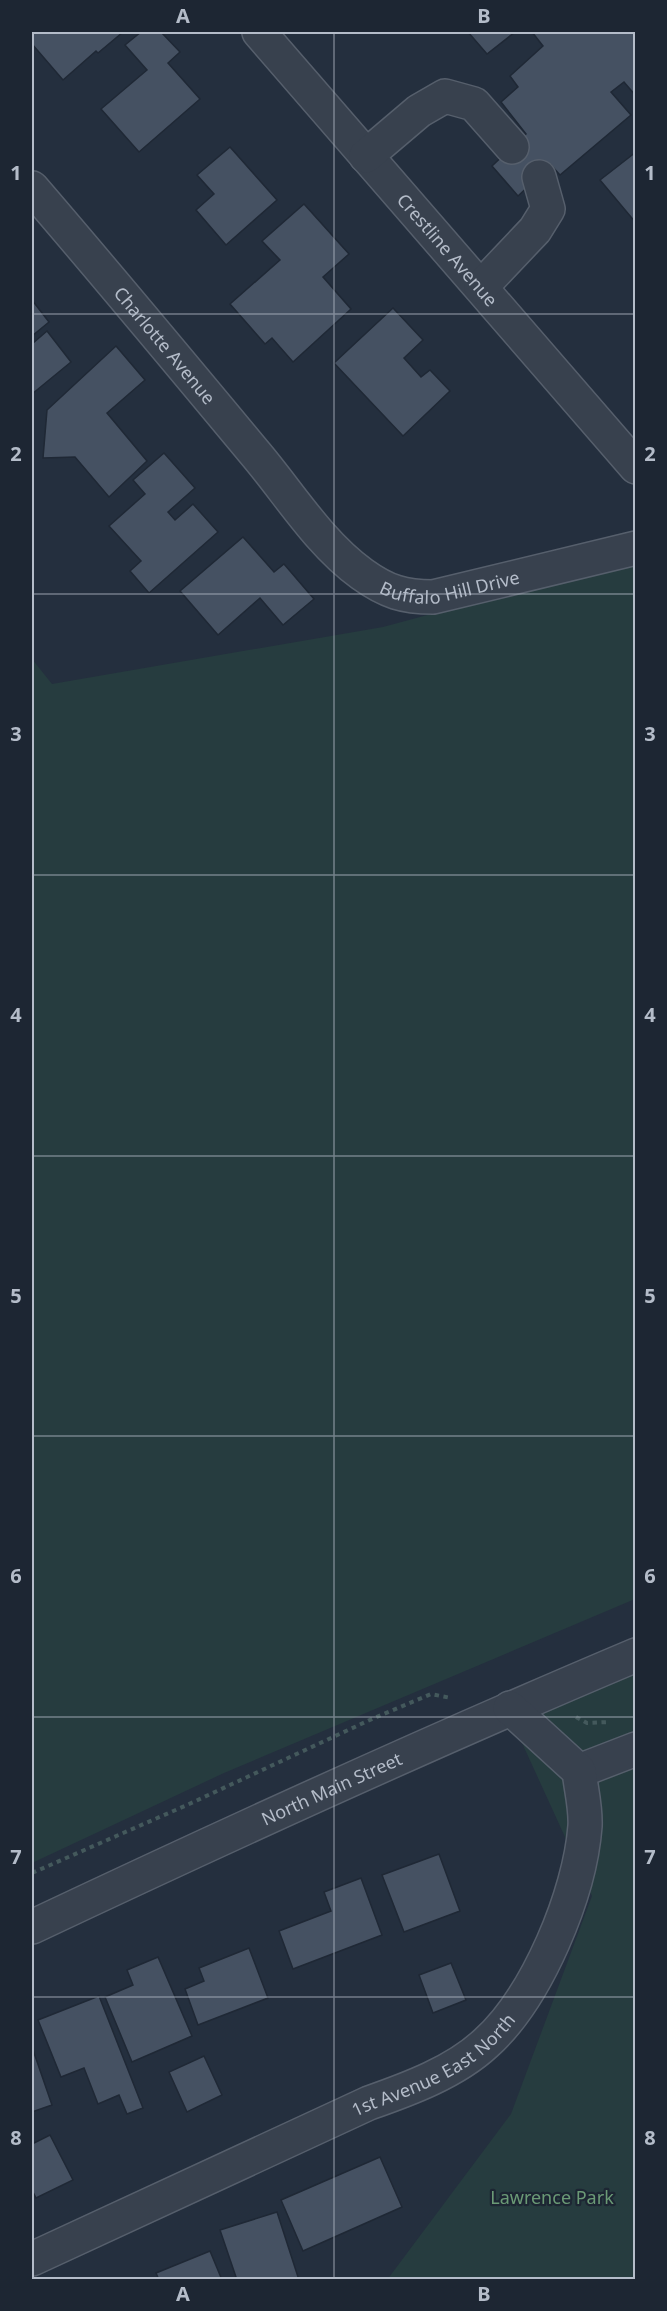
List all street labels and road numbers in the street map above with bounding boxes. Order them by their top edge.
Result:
street label: Crestline Avenue [392,188,503,311]
street label: Charlotte Avenue [109,281,221,409]
street label: Buffalo Hill Drive [376,565,522,610]
street label: North Main Street [257,1746,406,1831]
street label: 1st Avenue East North [347,2008,520,2122]

